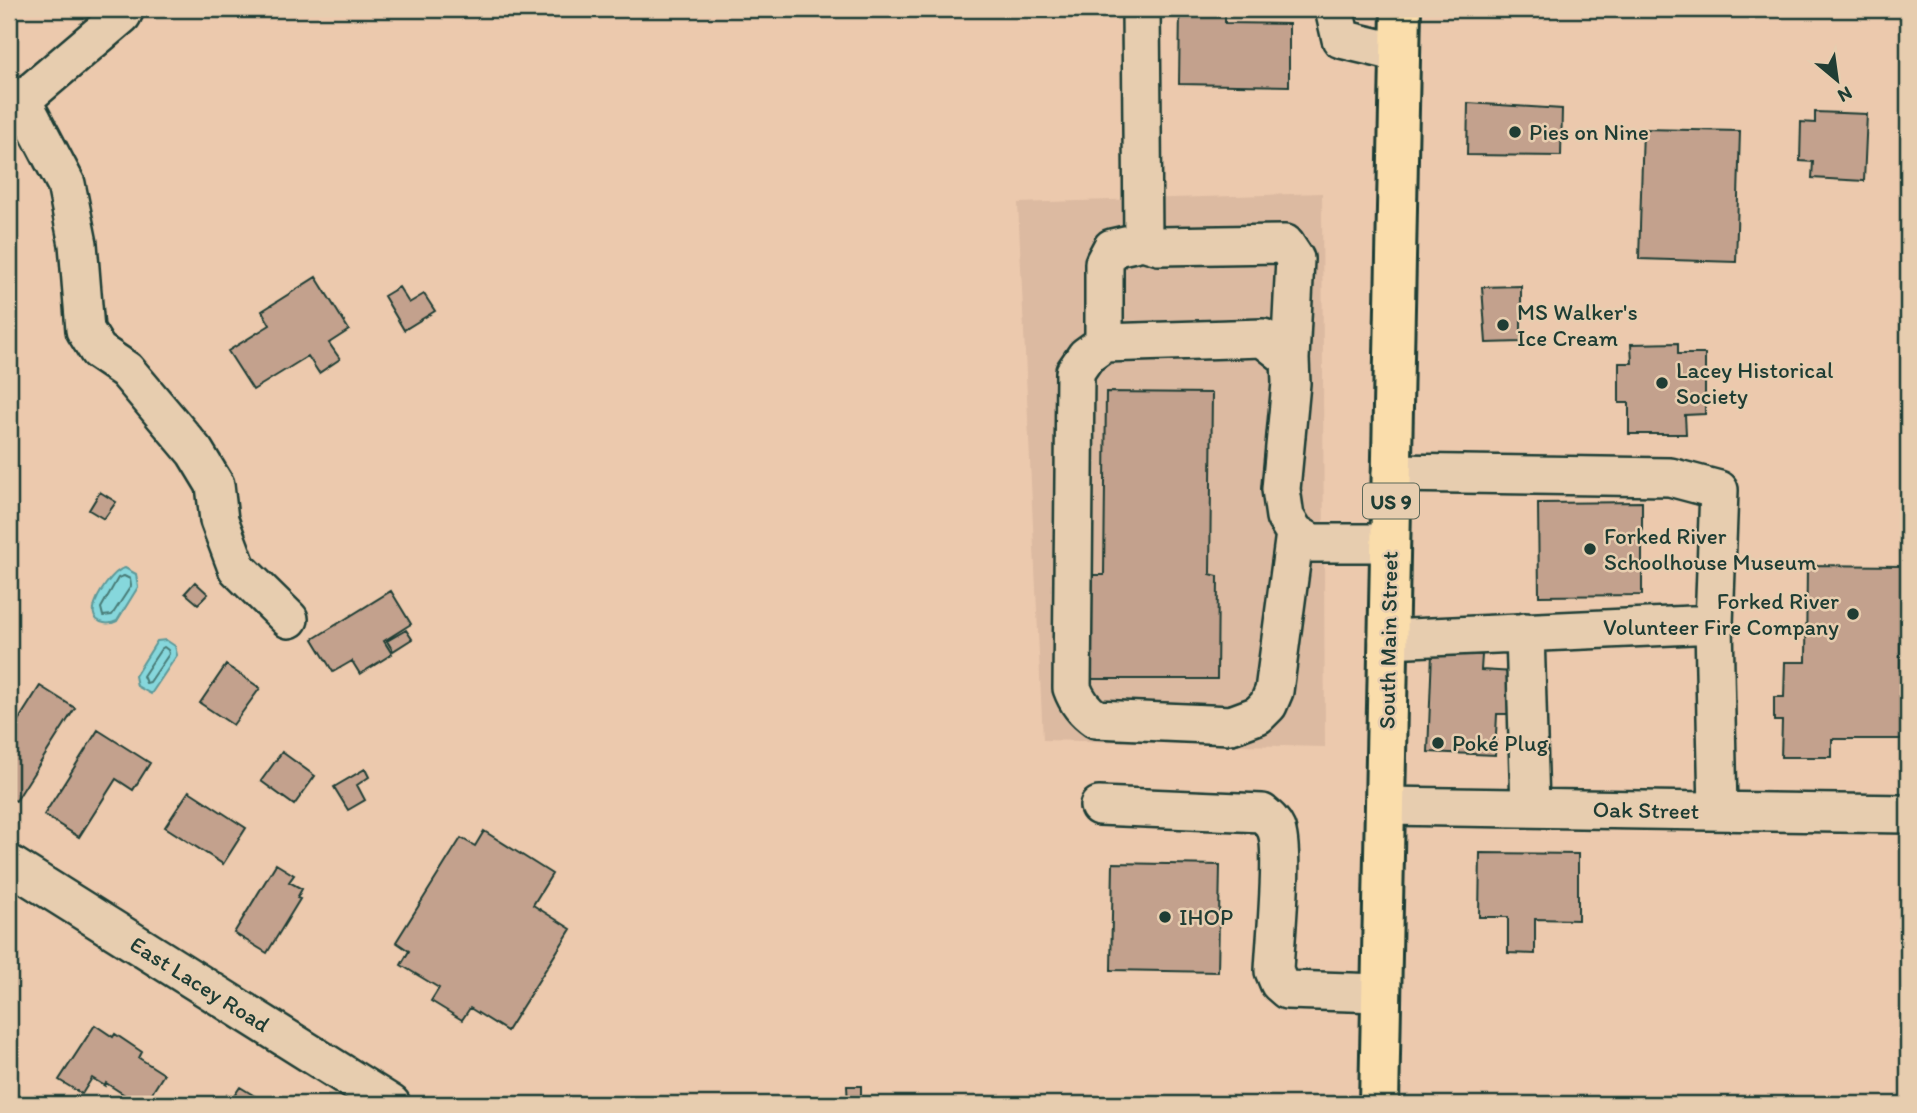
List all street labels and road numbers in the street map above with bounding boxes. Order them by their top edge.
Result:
road number: US 9 [1363,484,1419,518]
street label: South Main Street [1372,550,1404,729]
street label: Oak Street [1592,795,1700,825]
street label: East Lacey Road [125,930,275,1038]

